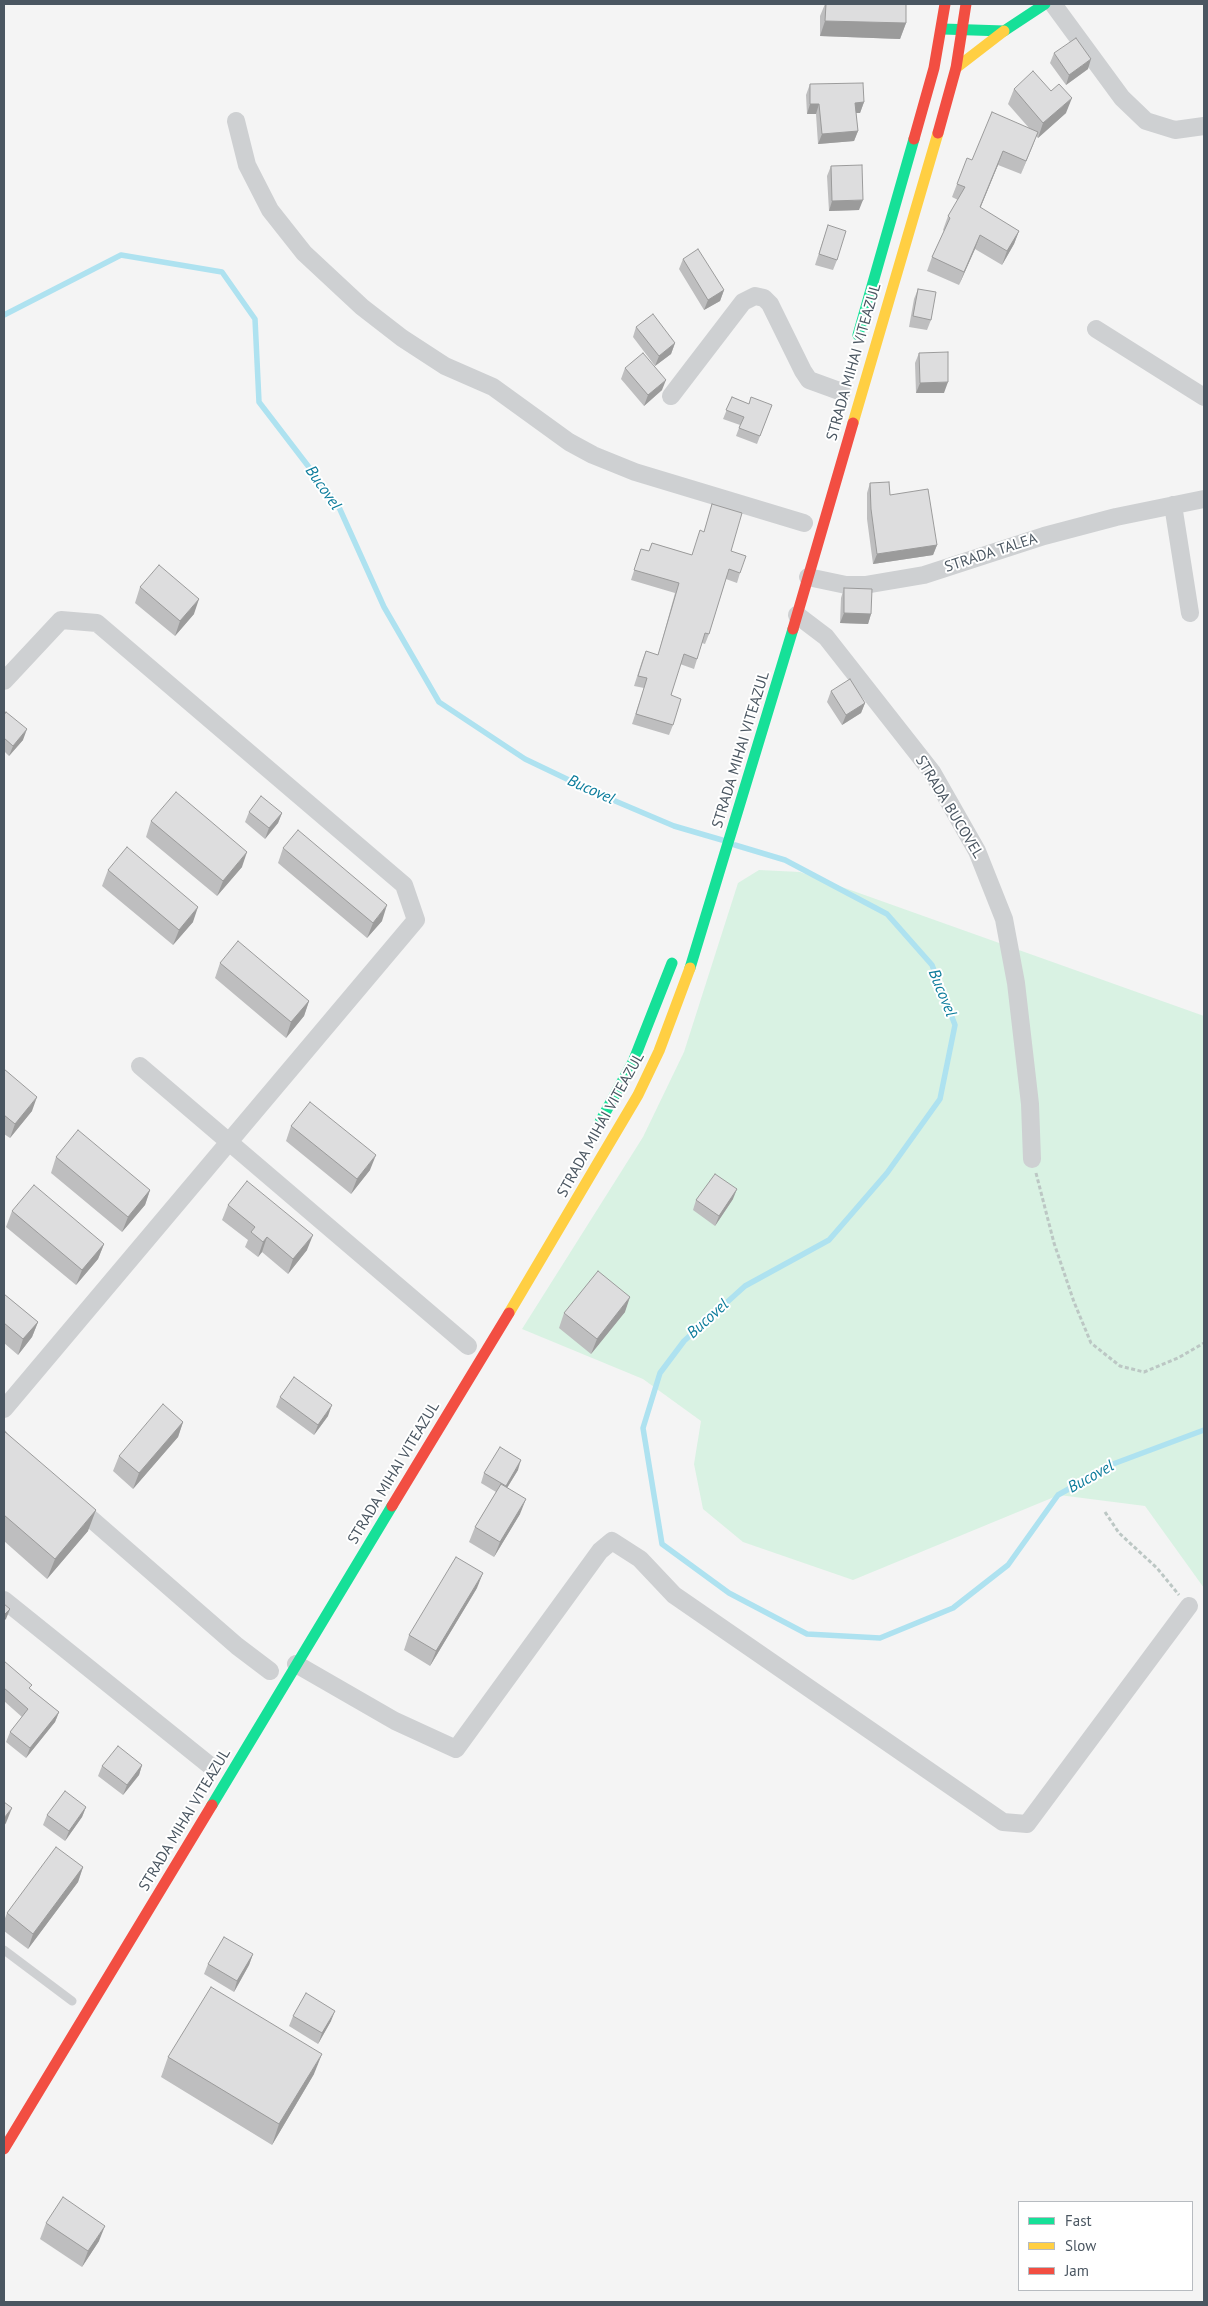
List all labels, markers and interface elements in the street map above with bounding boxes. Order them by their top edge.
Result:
street label: STRADA MIHAI VITEAZUL [823,281,885,443]
water label: Bucovel [301,462,345,514]
street label: STRADA TALEA [942,530,1040,576]
street label: STRADA MIHAI VITEAZUL [709,670,773,830]
street label: STRADA BUCOVEL [911,752,987,862]
water label: Bucovel [564,771,618,809]
water label: Bucovel [924,966,960,1020]
street label: STRADA MIHAI VITEAZUL [554,1049,648,1201]
water label: Bucovel [683,1295,733,1343]
street label: STRADA MIHAI VITEAZUL [344,1399,444,1547]
water label: Bucovel [1065,1457,1117,1497]
street label: STRADA MIHAI VITEAZUL [135,1746,235,1894]
legend [1018,2201,1193,2291]
text: Fast [1065,2211,1092,2230]
text: Slow [1065,2236,1096,2255]
text: Jam [1065,2261,1089,2280]

